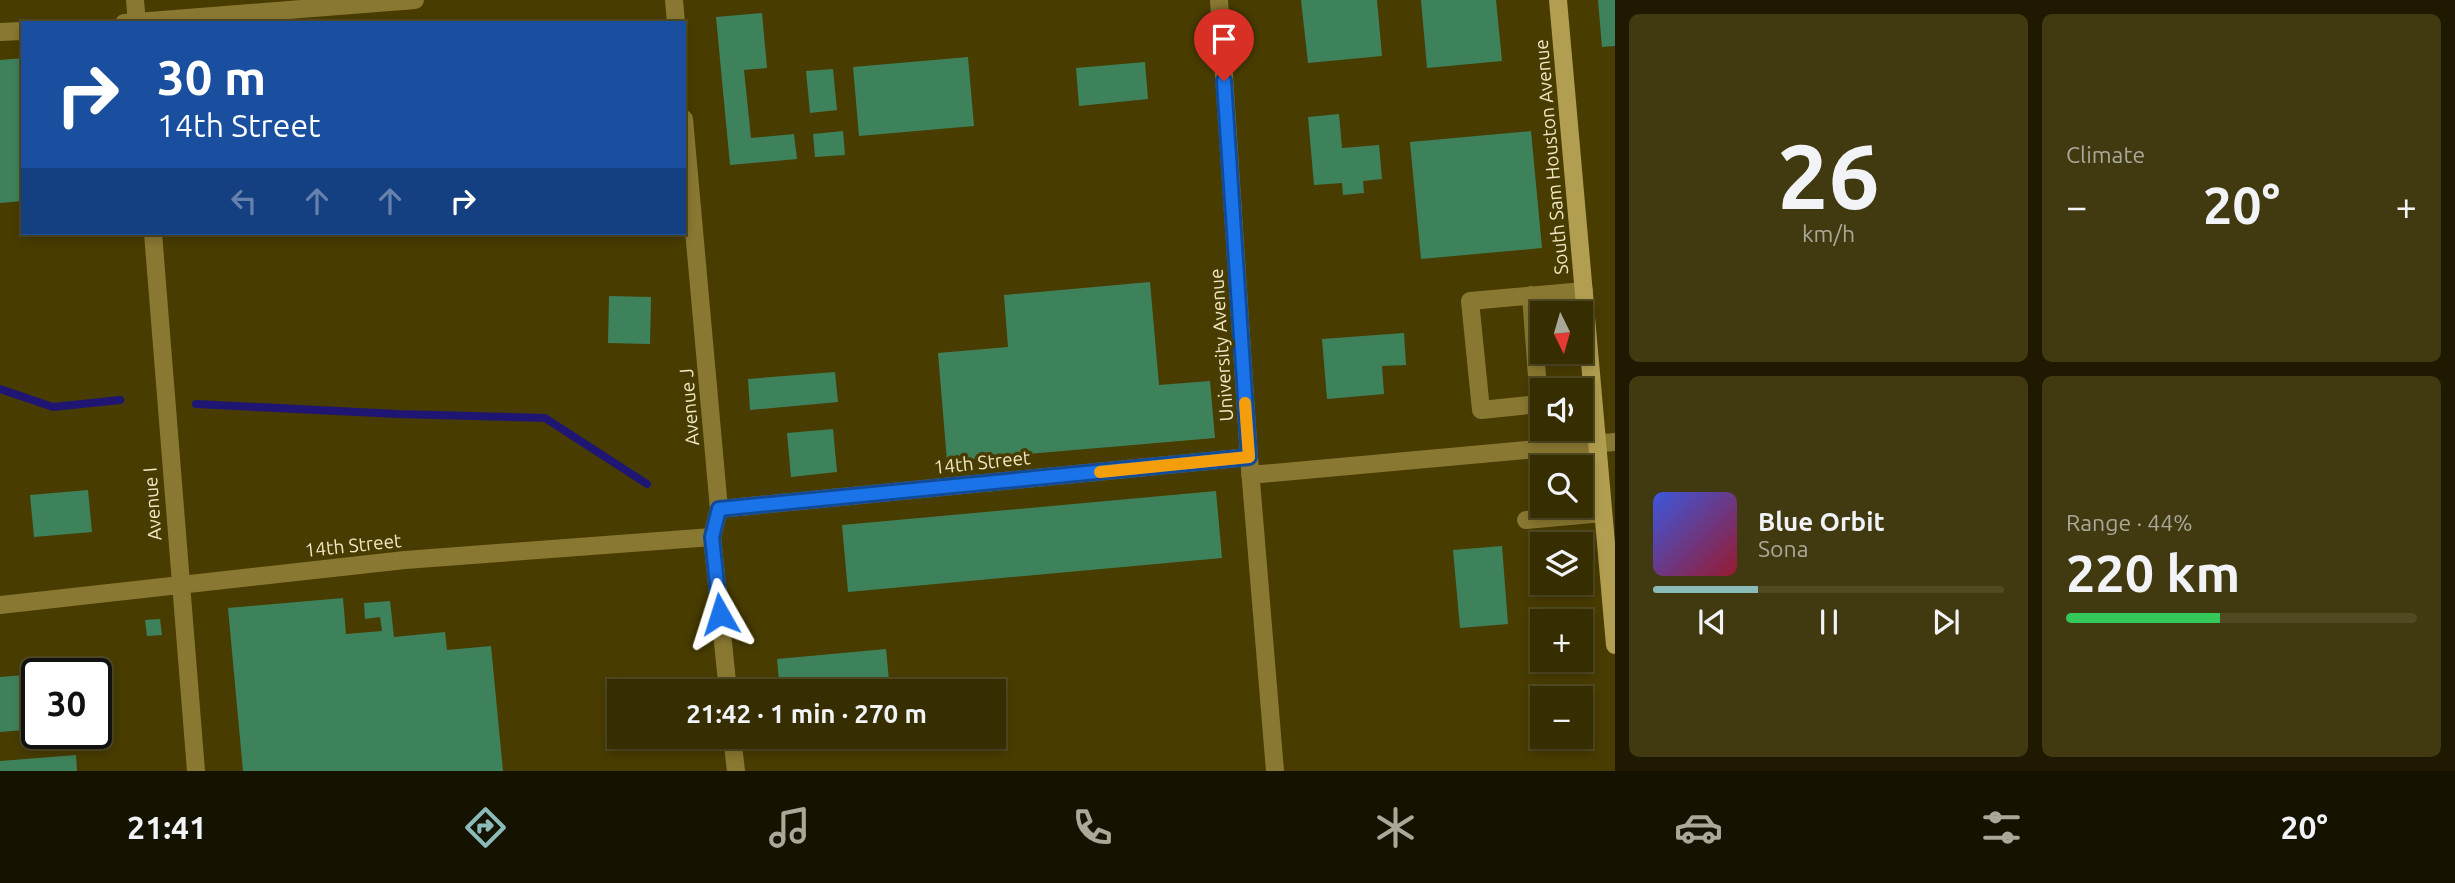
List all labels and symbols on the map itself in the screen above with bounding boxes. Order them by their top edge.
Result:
pin [1194,9,1254,81]
street label: South Sam Houston Avenue [1530,38,1572,276]
street label: University Avenue [1205,268,1237,422]
north arrow [1530,301,1592,364]
street label: Avenue J [675,367,703,447]
street label: 14th Street [933,446,1032,478]
street label: Avenue I [138,467,166,541]
street label: 14th Street [304,529,403,561]
position arrow [683,577,757,651]
speed limit sign: 30 [21,658,112,749]

